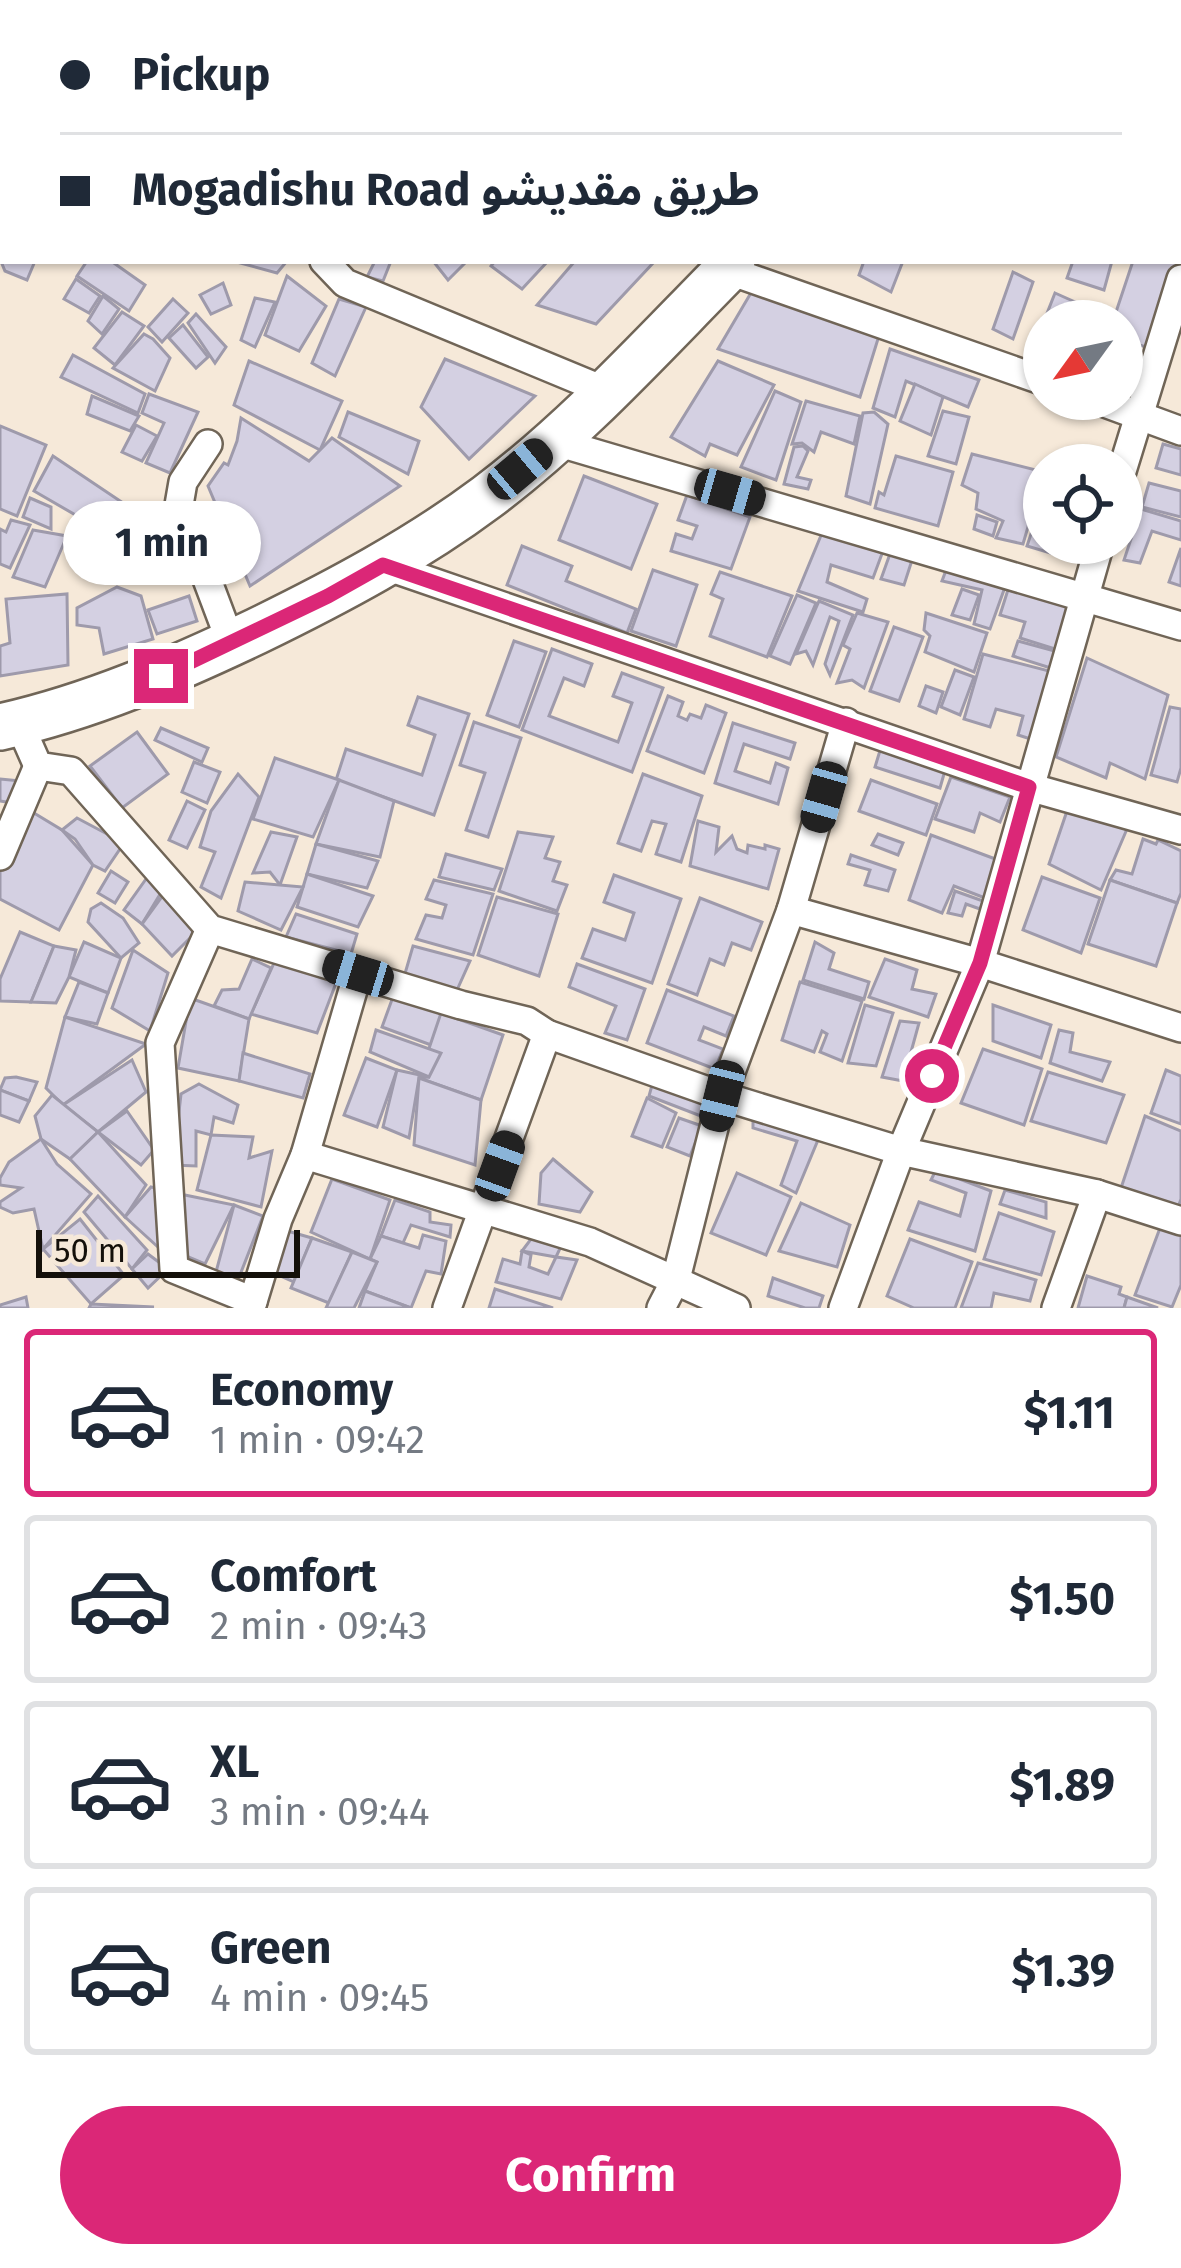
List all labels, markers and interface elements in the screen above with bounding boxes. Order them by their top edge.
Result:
text: Pickup [132,48,270,102]
text: Mogadishu Road طريق مقديشو [132,163,760,217]
north arrow [1023,300,1143,420]
map controls [1023,300,1143,564]
car [481,432,559,506]
button: locate [1023,444,1143,564]
car [690,465,770,519]
callout: 1 min [62,502,260,586]
text: 1 min [115,520,209,566]
route end [134,649,188,703]
car [797,757,851,837]
car [318,945,398,1001]
route start [905,1049,959,1103]
car [696,1057,748,1135]
car [471,1126,529,1206]
scale bar [36,1224,300,1277]
text: 50 m [54,1231,126,1271]
icon: car [66,1359,174,1467]
text: Economy [210,1363,393,1417]
text: $1.11 [1024,1386,1115,1440]
text: 1 min · 09:42 [210,1417,425,1463]
icon: car [66,1545,174,1653]
text: Comfort [210,1549,377,1603]
text: $1.50 [1009,1572,1115,1626]
text: 2 min · 09:43 [210,1603,428,1649]
icon: car [66,1731,174,1839]
text: XL [210,1735,259,1789]
text: $1.89 [1010,1758,1115,1812]
text: 3 min · 09:44 [210,1789,430,1835]
icon: car [66,1917,174,2025]
text: Green [210,1921,331,1975]
text: $1.39 [1011,1944,1115,1998]
text: 4 min · 09:45 [210,1975,429,2021]
button: Confirm [60,2106,1121,2244]

